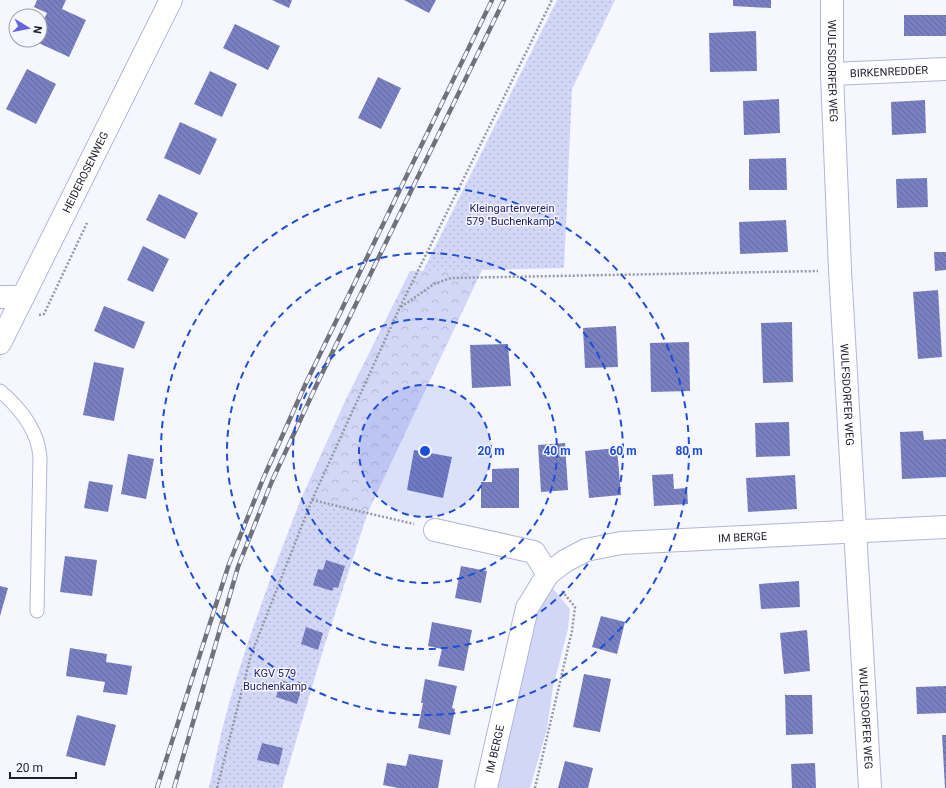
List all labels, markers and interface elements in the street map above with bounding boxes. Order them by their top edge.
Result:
north arrow [8,8,48,48]
street label: WULFSDORFER WEG [825,20,840,122]
text: N [30,25,44,35]
street label: BIRKENREDDER [850,64,929,80]
street label: HEIDEROSENWEG [60,129,111,215]
park label: Kleingartenverein 579 "Buchenkamp" [466,202,558,228]
street label: WULFSDORFER WEG [837,343,856,446]
centre of rings [418,444,432,458]
text: 20 m [477,444,505,458]
text: 40 m [543,444,571,458]
text: 60 m [609,444,637,458]
text: 80 m [675,444,703,458]
street label: IM BERGE [718,530,767,545]
park label: KGV 579 Buchenkamp [243,667,307,693]
street label: WULFSDORFER WEG [856,667,875,770]
street label: IM BERGE [484,724,507,774]
scale bar [10,754,76,780]
text: 20 m [16,761,43,775]

